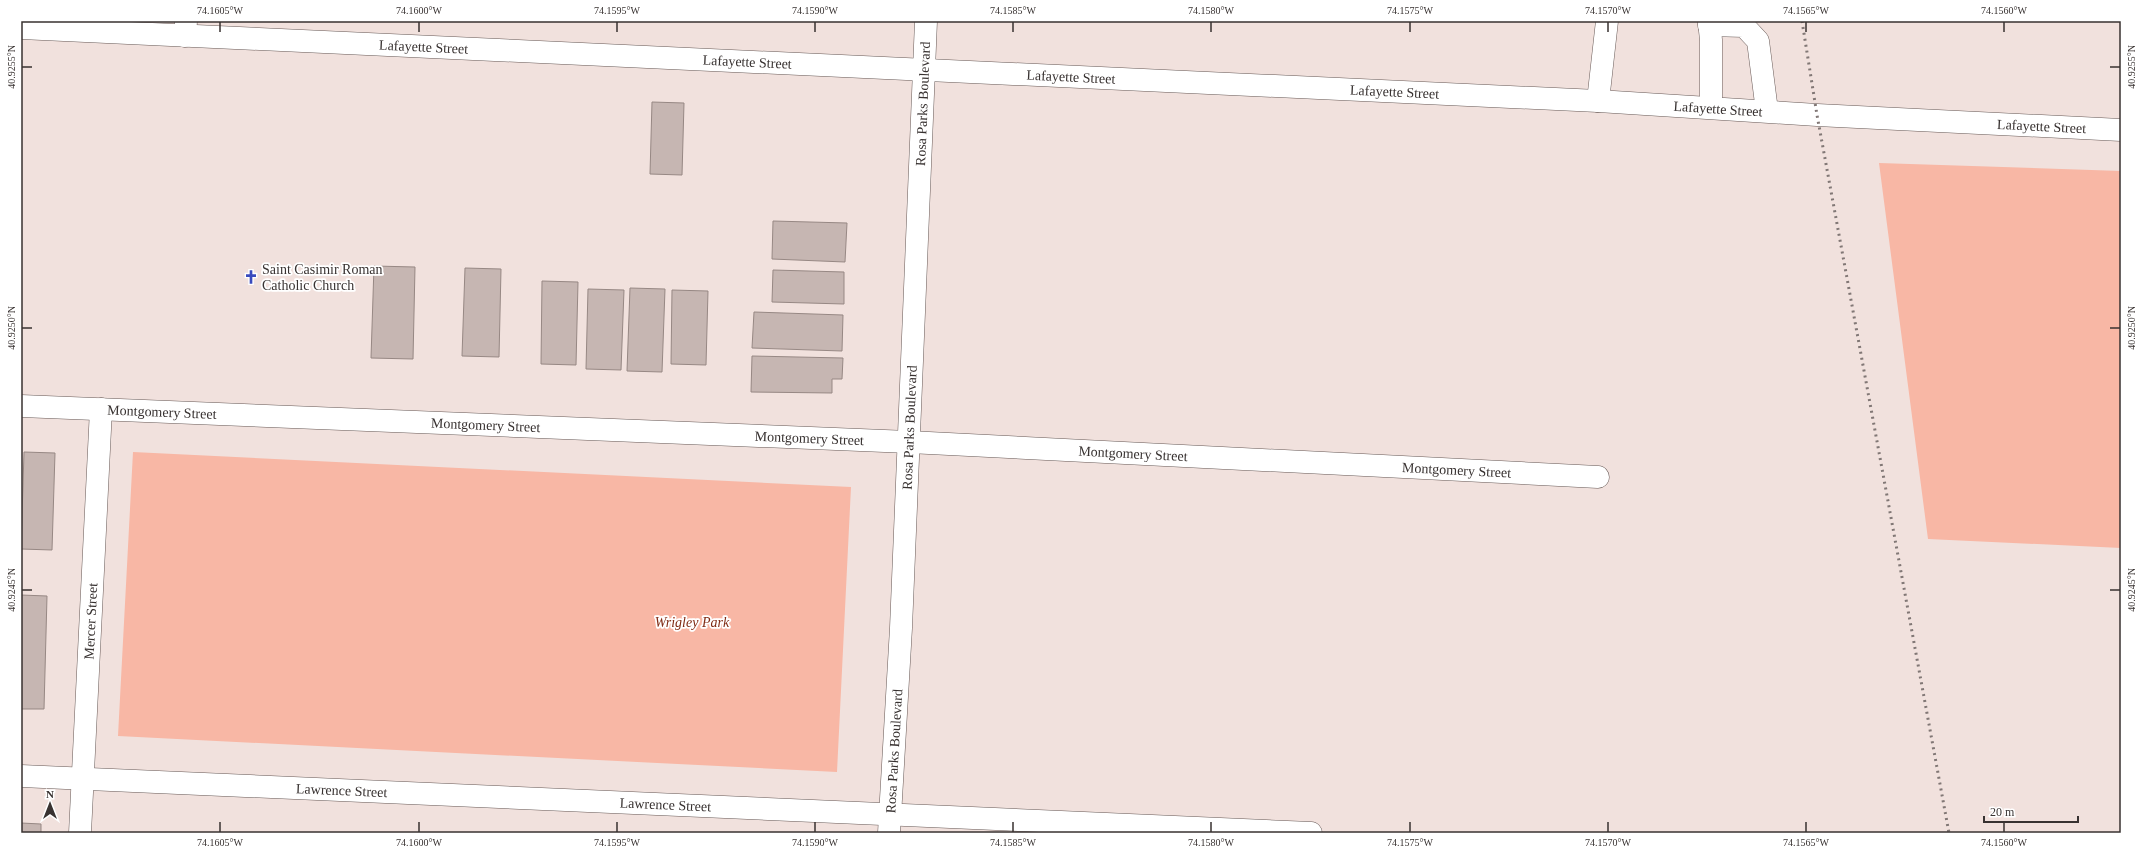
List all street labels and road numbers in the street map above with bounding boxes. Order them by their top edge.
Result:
street label: Lafayette Street [379,38,468,57]
street label: Rosa Parks Boulevard [913,41,933,166]
street label: Lafayette Street [702,53,792,72]
street label: Lafayette Street [1026,68,1116,87]
street label: Lafayette Street [1350,83,1439,102]
street label: Lafayette Street [1673,99,1763,120]
street label: Lafayette Street [1997,117,2087,136]
street label: Rosa Parks Boulevard [900,365,920,490]
street label: Montgomery Street [107,403,217,422]
street label: Montgomery Street [431,416,541,435]
street label: Montgomery Street [754,429,864,448]
street label: Montgomery Street [1078,444,1188,464]
street label: Montgomery Street [1402,460,1512,481]
street label: Mercer Street [82,583,100,660]
street label: Rosa Parks Boulevard [883,689,905,814]
street label: Lawrence Street [296,781,388,800]
street label: Lawrence Street [619,795,711,814]

